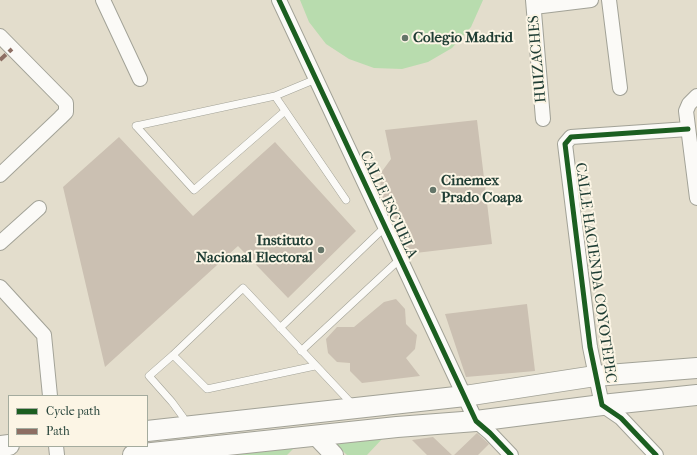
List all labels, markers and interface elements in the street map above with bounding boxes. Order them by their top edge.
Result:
street label: HUIZACHES [525,14,551,104]
place label: Colegio Madrid [413,29,513,47]
marker: Colegio Madrid [400,33,410,43]
street label: CALLE ESCUELA [355,148,421,262]
street label: CALLE HACIENDA COYOTEPEC [571,161,619,385]
place label: Cinemex Prado Coapa [441,172,522,207]
marker: Cinemex Prado Coapa [428,185,438,195]
place label: Instituto Nacional Electoral [196,232,313,267]
marker: Instituto Nacional Electoral [316,245,326,255]
legend [8,395,148,447]
text: Cycle path [46,404,100,418]
text: Path [46,424,70,438]

